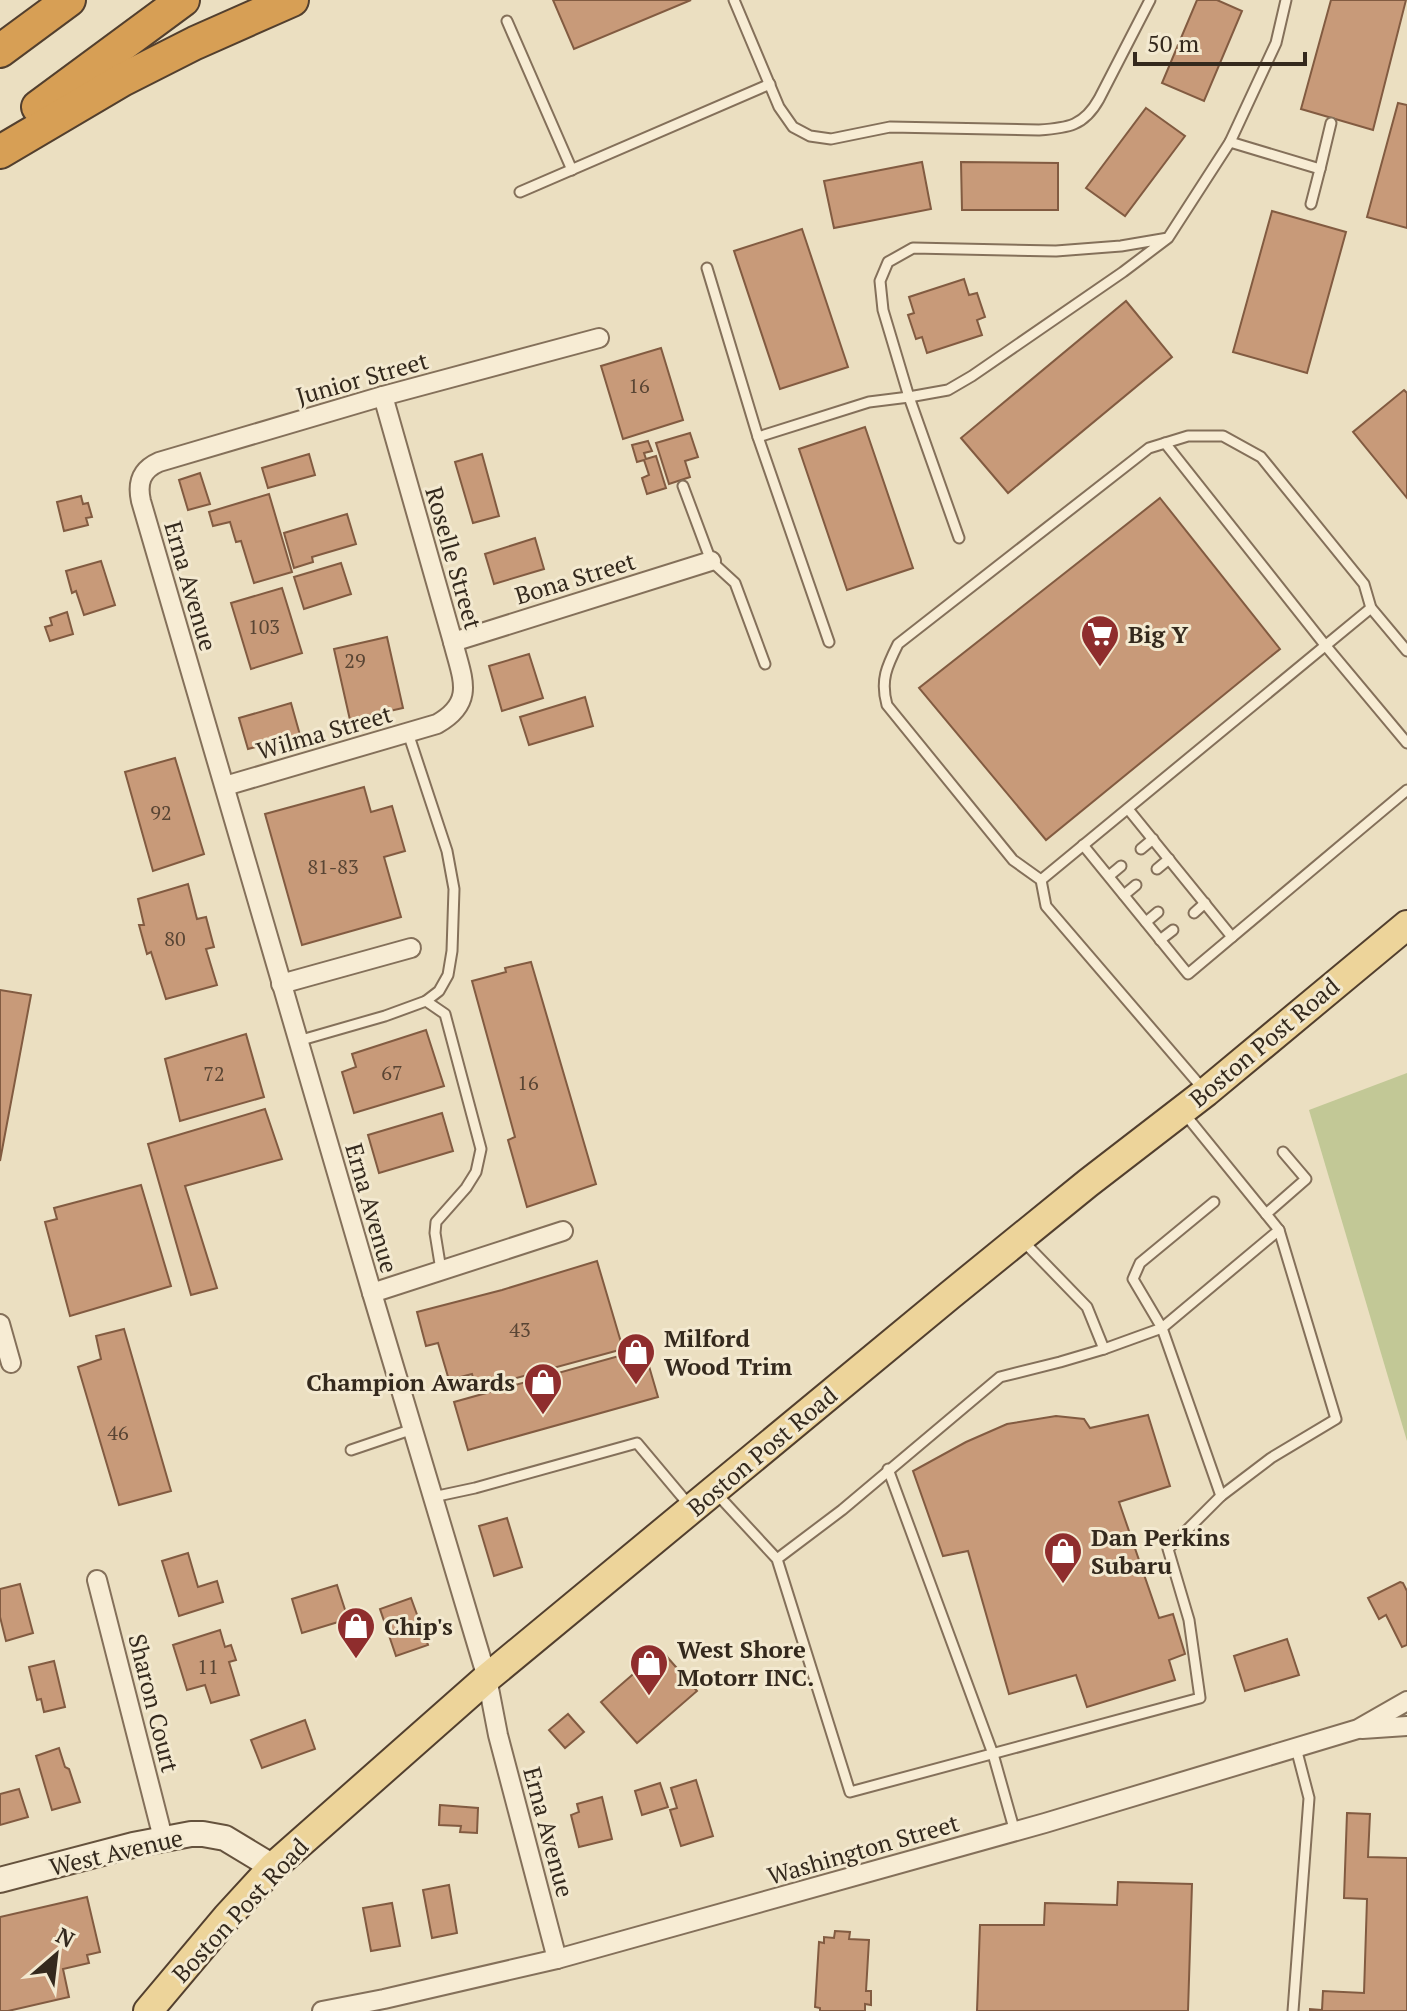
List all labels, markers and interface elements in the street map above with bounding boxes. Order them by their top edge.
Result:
scale bar [1135,16,1305,66]
text: 50 m [1147,27,1199,59]
street label: Junior Street [292,344,432,412]
house number: 16 [628,372,650,399]
street label: Roselle Street [418,483,490,633]
street label: Erna Avenue [157,517,225,655]
street label: Bona Street [511,545,639,611]
house number: 103 [248,613,280,640]
supermarket icon: Big Y [1079,613,1121,668]
place label: Big Y [1128,618,1189,650]
house number: 29 [344,647,366,674]
street label: Wilma Street [253,697,396,767]
house number: 92 [150,799,172,826]
house number: 81-83 [307,853,359,880]
house number: 80 [164,925,186,952]
street label: Boston Post Road [1182,970,1346,1114]
house number: 67 [381,1059,403,1086]
house number: 72 [203,1060,225,1087]
house number: 16 [517,1069,539,1096]
street label: Erna Avenue [338,1139,406,1277]
house number: 43 [509,1316,531,1343]
place label: Milford Wood Trim [664,1322,792,1382]
shop icon: Milford Wood Trim [615,1331,657,1386]
shop icon: Champion Awards [522,1361,564,1416]
place label: Champion Awards [306,1366,515,1398]
street label: Boston Post Road [680,1379,844,1523]
house number: 46 [107,1419,129,1446]
place label: Dan Perkins Subaru [1091,1521,1230,1581]
shop icon: Dan Perkins Subaru [1042,1530,1084,1585]
shop icon: Chip's [335,1605,377,1660]
place label: Chip's [384,1610,453,1642]
street label: Sharon Court [121,1630,187,1776]
place label: West Shore Motorr INC. [677,1633,814,1693]
shop icon: West Shore Motorr INC. [628,1642,670,1697]
house number: 11 [197,1653,219,1680]
street label: Erna Avenue [516,1763,582,1901]
street label: Washington Street [763,1806,963,1892]
street label: West Avenue [46,1821,186,1883]
street label: Boston Post Road [165,1831,315,1989]
north arrow [16,1915,96,1995]
text: N [51,1920,80,1954]

